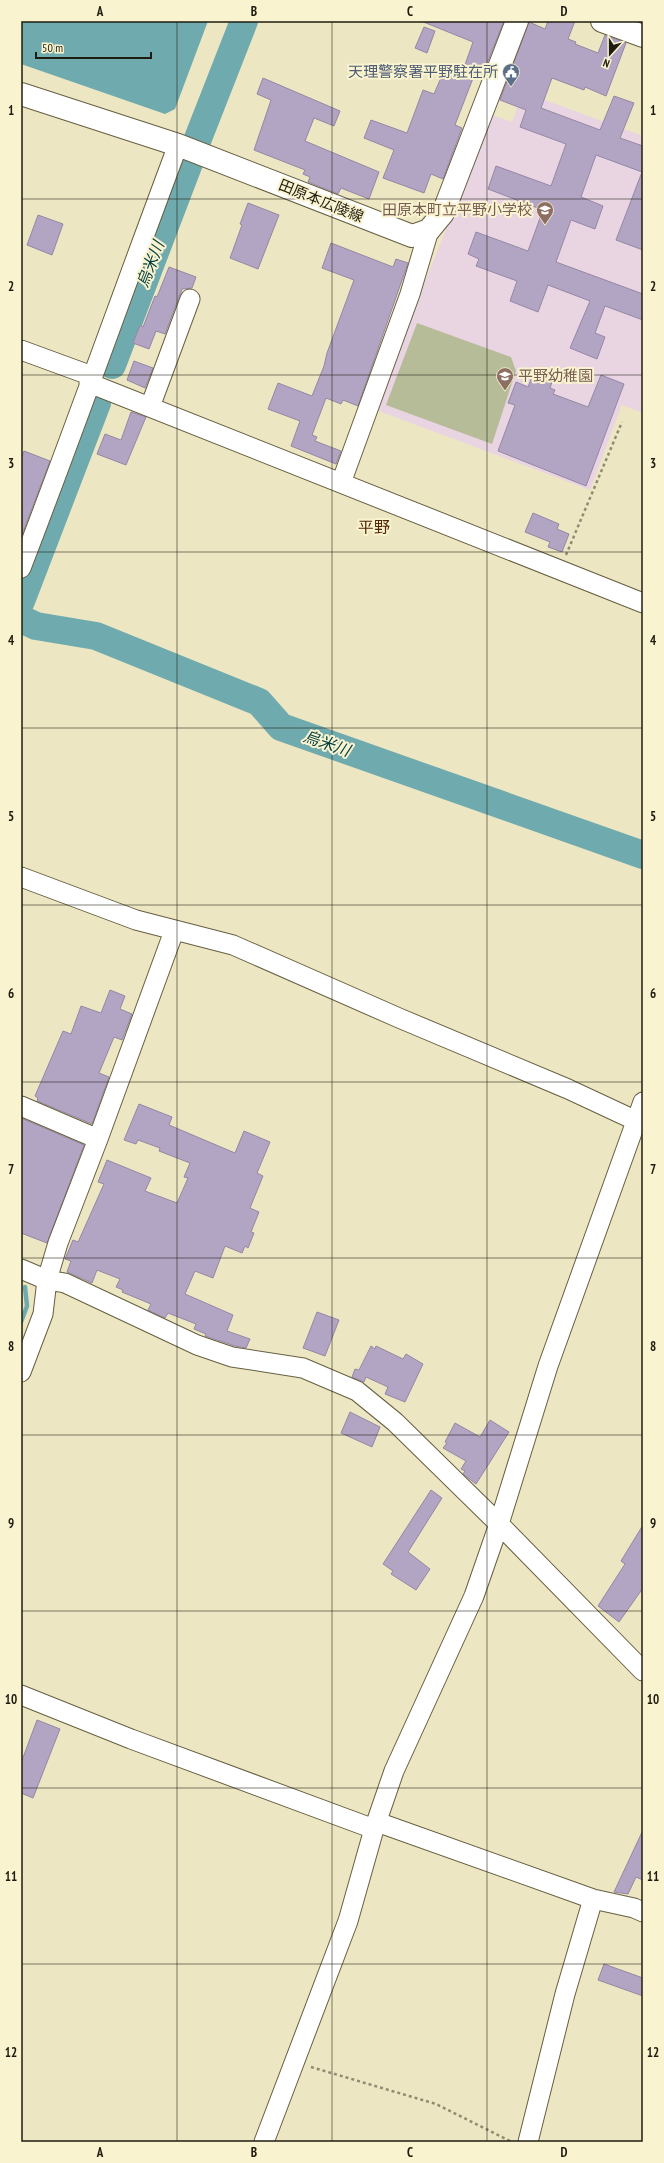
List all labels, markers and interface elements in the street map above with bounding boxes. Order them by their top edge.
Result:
text: A [96,3,104,20]
text: B [251,3,257,20]
text: C [407,3,413,20]
text: D [561,3,568,20]
scale bar [36,34,151,60]
north arrow [590,34,630,74]
text: 50 m [42,40,63,55]
text: N [601,56,612,71]
place label: 天理警察署平野駐在所 [348,62,498,81]
public building icon: 天理警察署平野駐在所 [501,62,521,87]
text: 1 [8,102,14,119]
text: 1 [650,102,656,119]
street label: 田原本広陵線 [276,175,366,226]
place label: 田原本町立平野小学校 [382,200,532,219]
school or university icon: 田原本町立平野小学校 [535,200,555,225]
water label: 烏米川 [132,236,169,290]
text: 2 [8,278,14,295]
text: 2 [650,278,656,295]
school or university icon: 平野幼稚園 [495,366,515,391]
place label: 平野幼稚園 [518,366,593,385]
text: 3 [8,455,14,472]
text: 3 [650,455,656,472]
district label: 平野 [358,517,390,537]
text: 4 [8,632,15,649]
text: 4 [650,632,657,649]
water label: 烏米川 [301,726,355,761]
text: 5 [8,808,14,825]
text: 5 [650,808,656,825]
text: 6 [8,985,14,1002]
text: 6 [650,985,656,1002]
text: 7 [8,1161,14,1178]
text: 7 [650,1161,656,1178]
text: 8 [8,1338,14,1355]
text: 8 [650,1338,656,1355]
text: 9 [8,1515,14,1532]
text: 9 [650,1515,656,1532]
text: 10 [5,1691,17,1708]
text: 10 [647,1691,659,1708]
text: 11 [5,1868,17,1885]
text: 11 [647,1868,659,1885]
text: 12 [5,2044,17,2061]
text: 12 [647,2044,659,2061]
text: A [96,2144,104,2161]
text: B [251,2144,257,2161]
text: C [407,2144,413,2161]
text: D [561,2144,568,2161]

